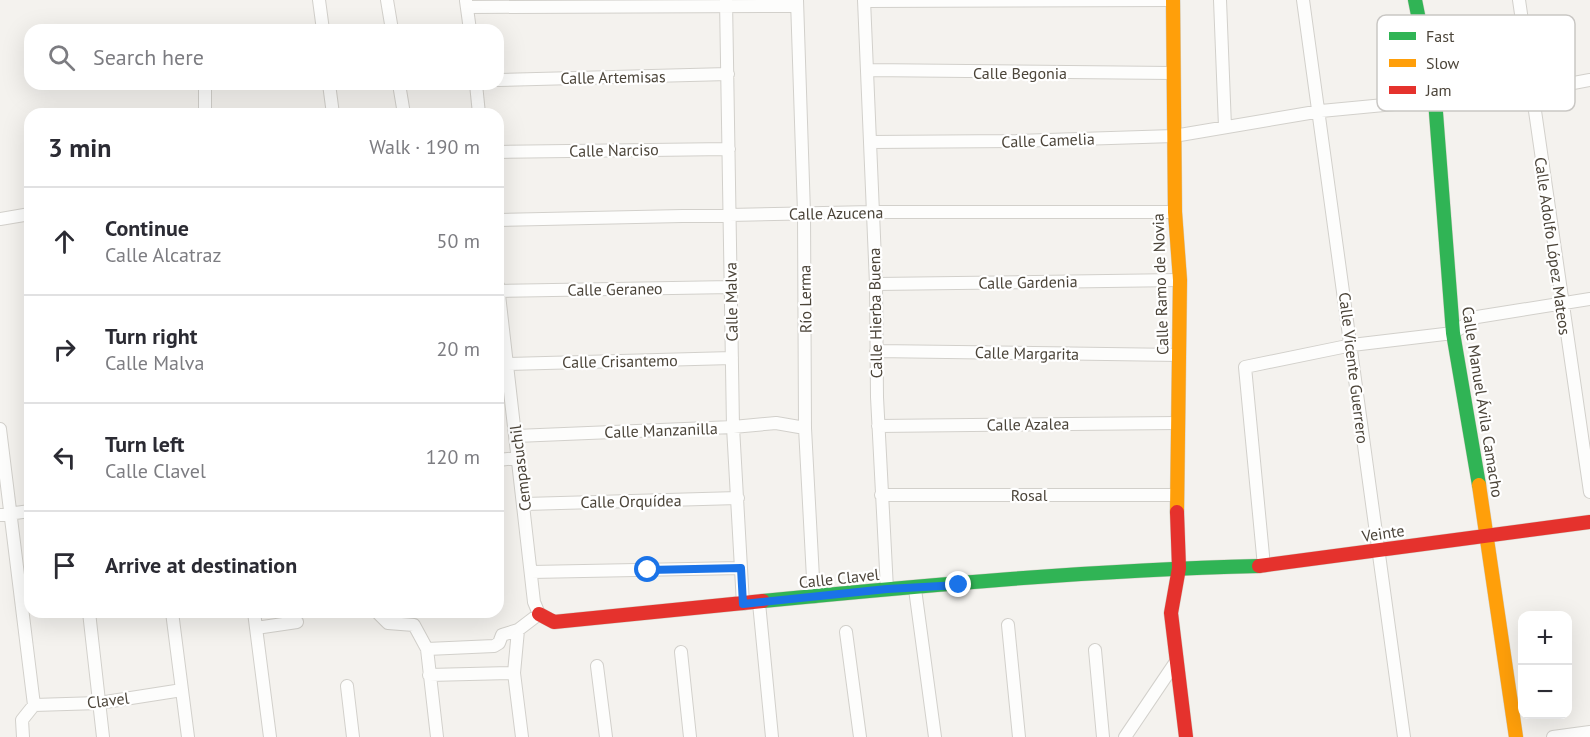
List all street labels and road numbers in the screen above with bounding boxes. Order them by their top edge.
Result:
street label: Calle Begonia [973,63,1067,83]
street label: Calle Artemisas [560,66,666,88]
street label: Calle Camelia [1001,128,1095,152]
street label: Calle Narciso [569,139,659,161]
street label: Calle Adolfo López Mateos [1531,156,1575,337]
street label: Calle Azucena [789,202,883,224]
street label: Calle Ramo de Novia [1148,213,1172,355]
street label: Calle Hierba Buena [864,247,886,379]
street label: Calle Malva [720,262,742,342]
street label: Río Lerma [794,265,816,333]
street label: Calle Gardenia [978,271,1078,293]
street label: Calle Geraneo [567,278,663,300]
street label: Calle Vicente Guerrero [1335,291,1373,445]
street label: Calle Manuel Ávila Camacho [1458,305,1508,499]
street label: Calle Margarita [975,342,1079,364]
street label: Calle Crisantemo [562,350,678,372]
street label: Calle Azalea [986,413,1070,435]
street label: Calle Manzanilla [604,418,718,442]
street label: Cempasuchil [505,423,535,512]
street label: Rosal [1011,485,1048,505]
street label: Calle Orquídea [580,490,682,512]
street label: Veinte [1359,520,1406,546]
street label: Calle Clavel [798,564,880,592]
street label: Clavel [86,687,130,712]

